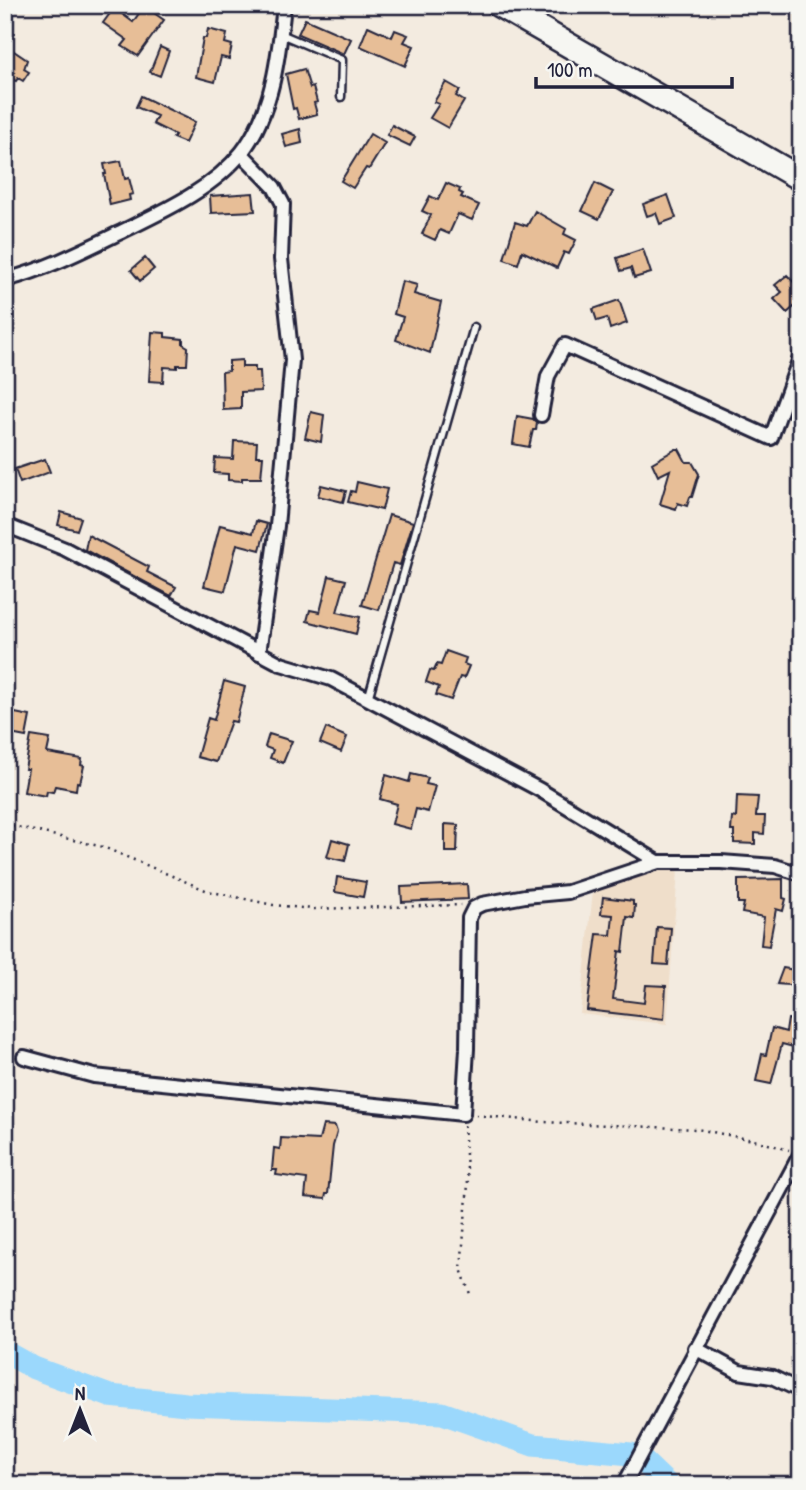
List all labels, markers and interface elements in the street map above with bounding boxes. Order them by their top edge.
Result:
scale bar [536,46,732,90]
text: 100 m [547,55,593,84]
north arrow [46,1374,116,1444]
text: N [75,1380,85,1406]

